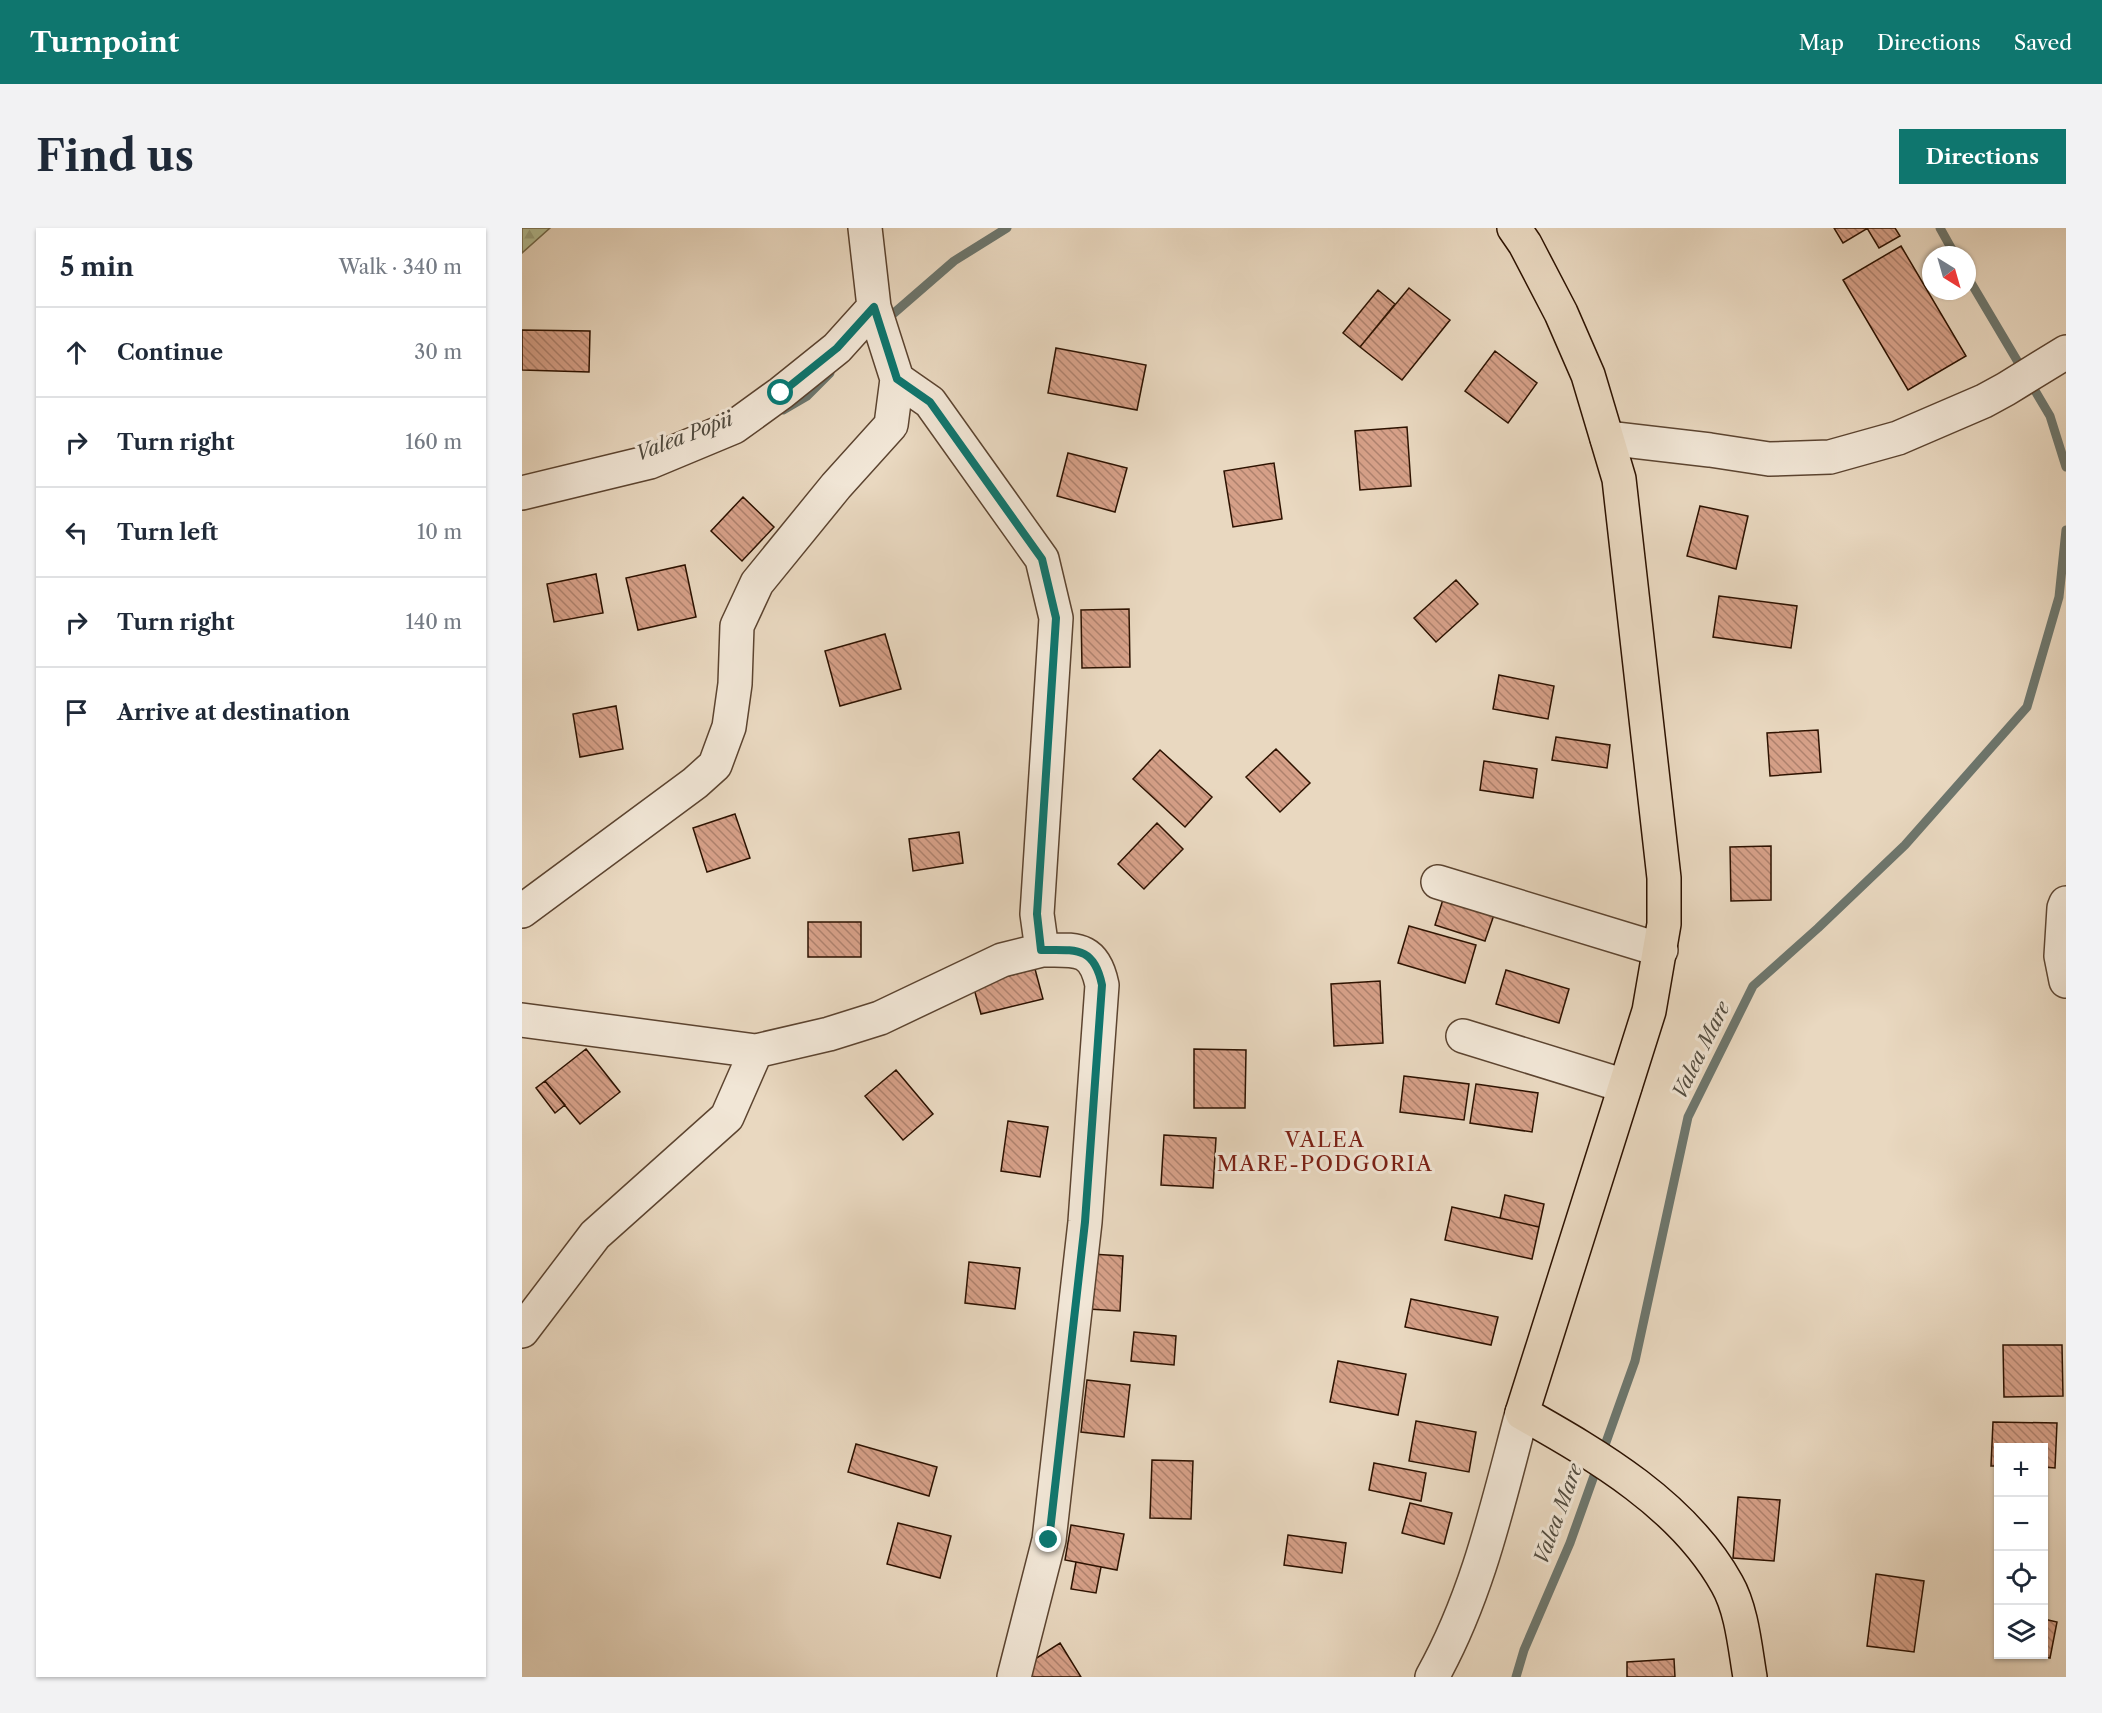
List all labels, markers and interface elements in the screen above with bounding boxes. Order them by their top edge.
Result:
text: Turnpoint [30,25,179,59]
text: Map [1799,30,1844,55]
text: Directions [1877,30,1981,55]
text: Saved [2014,30,2072,55]
button: Directions [1899,129,2066,184]
text: Find us [36,130,194,182]
north arrow [1922,246,1976,300]
text: 5 min [60,251,134,283]
text: Walk · 340 m [339,255,462,279]
icon: ahead [60,336,93,369]
text: Continue [117,339,223,366]
text: 30 m [414,340,462,364]
route start [767,379,793,405]
water label: Valea Popii [632,406,738,466]
icon: right [60,426,93,459]
text: Turn right [117,429,235,456]
text: 160 m [405,430,462,454]
icon: left [60,516,93,549]
text: Turn left [117,519,218,546]
text: 10 m [417,520,462,544]
icon: right [60,606,93,639]
text: Turn right [117,609,235,636]
text: 140 m [405,610,462,634]
icon: arrive [60,696,93,729]
text: Arrive at destination [117,699,350,726]
water label: Valea Mare [1667,996,1735,1103]
district label: VALEA MARE-PODGORIA [1217,1127,1433,1176]
map controls [1994,1443,2048,1659]
button: + [1994,1443,2048,1497]
water label: Valea Mare [1529,1459,1588,1568]
button: − [1994,1497,2048,1551]
route end [1035,1526,1061,1552]
button: locate [1994,1551,2048,1605]
button: layers [1994,1605,2048,1659]

